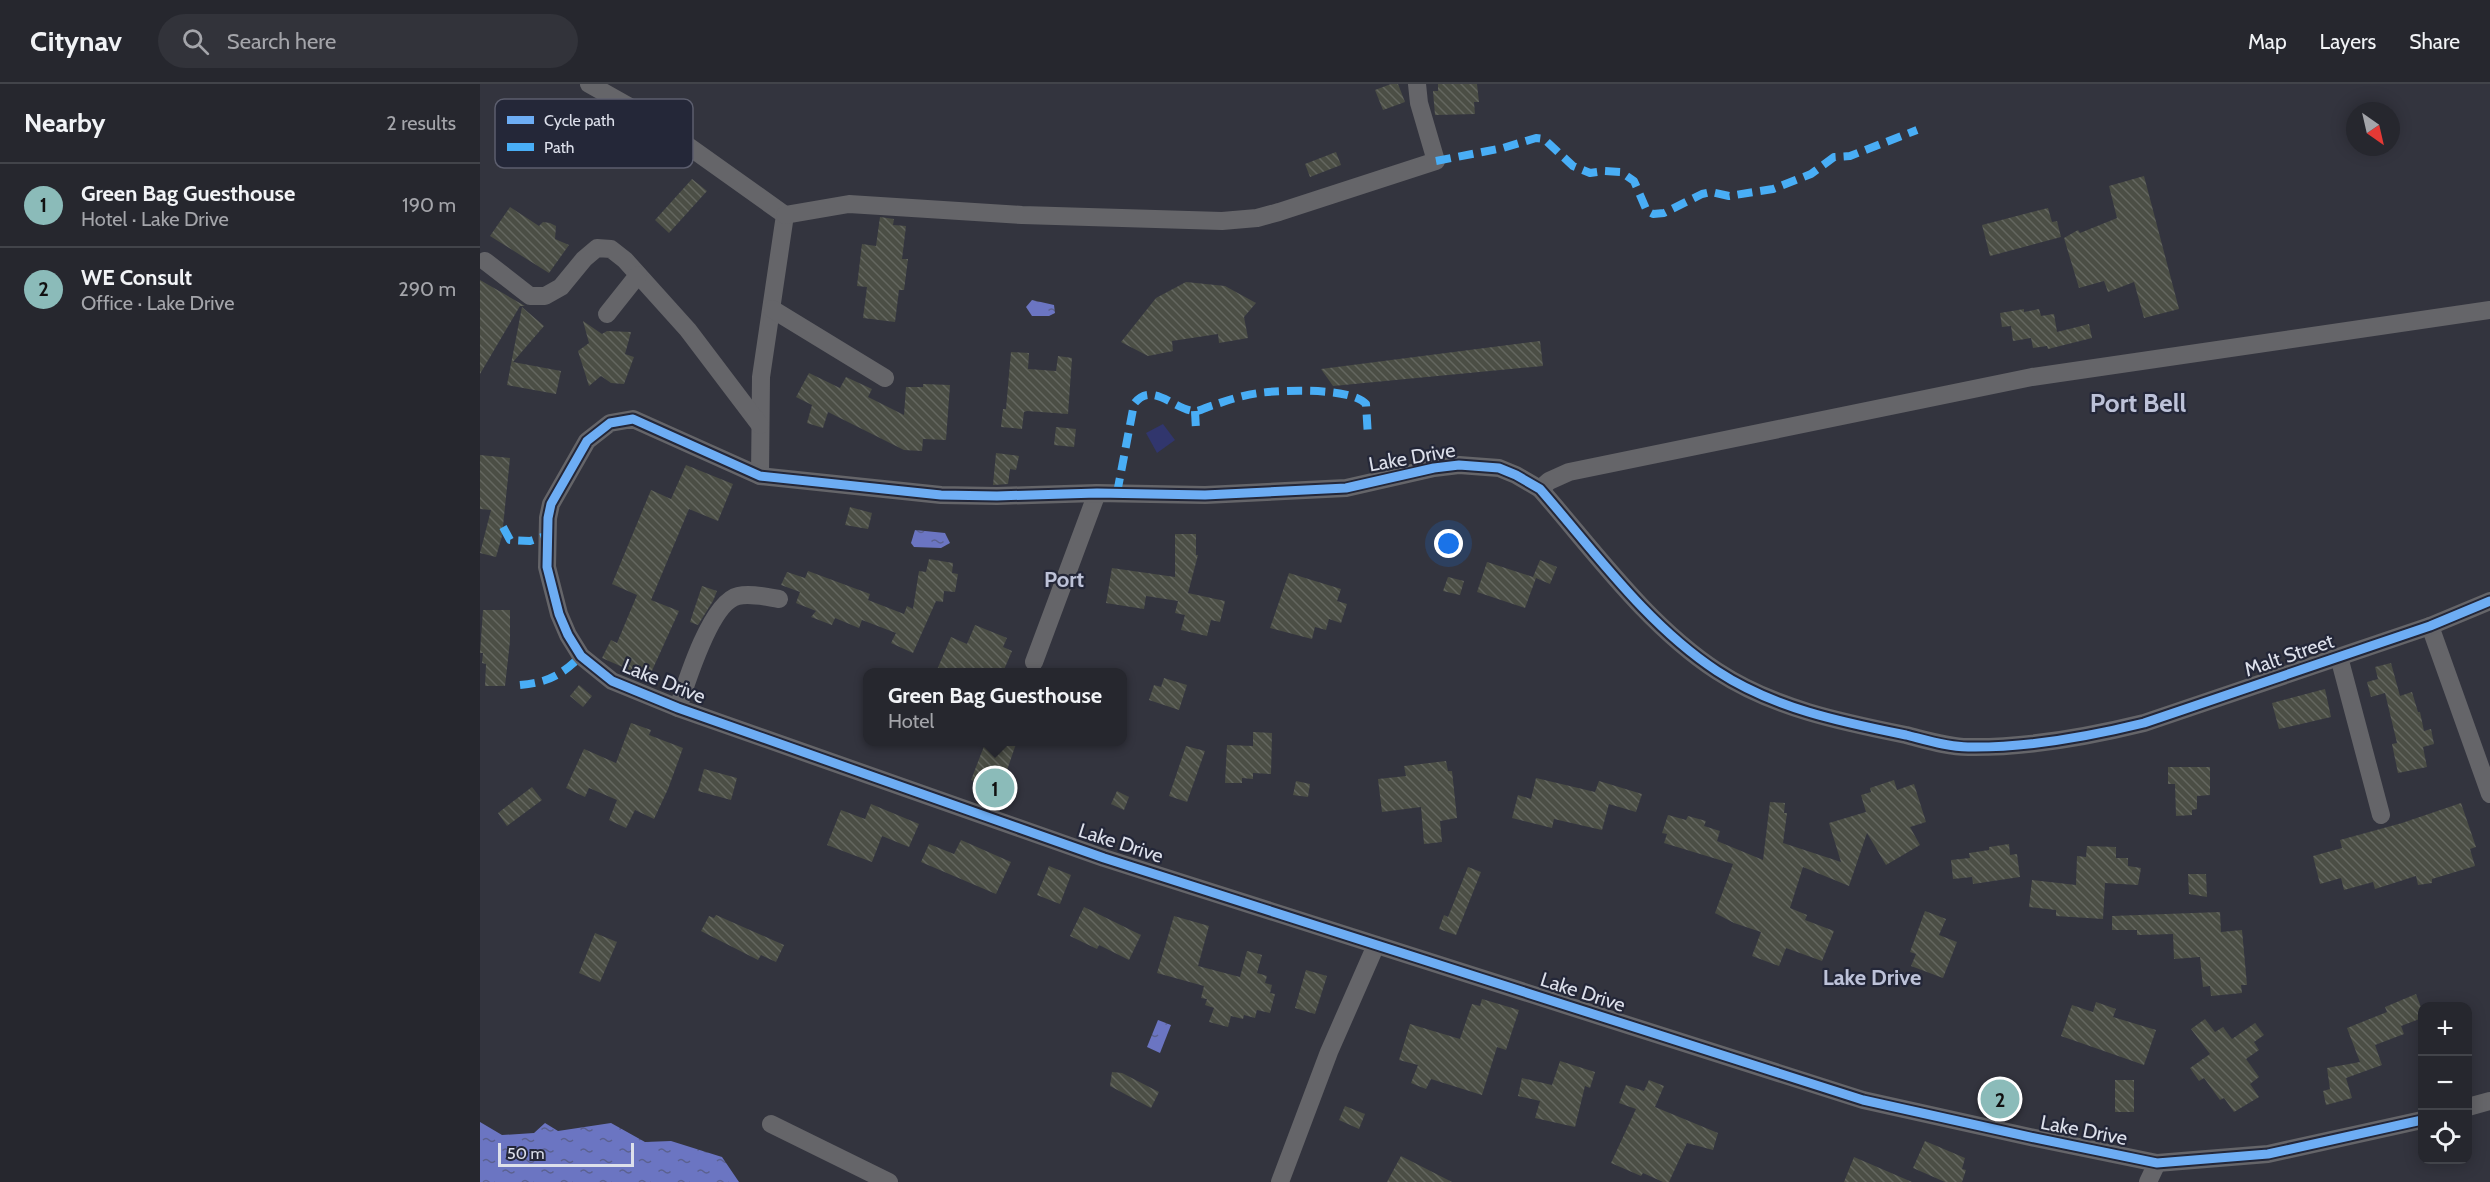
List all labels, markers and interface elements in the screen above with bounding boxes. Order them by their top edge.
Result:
search box [158,14,578,68]
text: Citynav [30,24,122,58]
icon: search [179,25,212,58]
text: Search here [227,28,336,55]
text: Map [2248,29,2287,54]
text: Layers [2320,29,2376,54]
text: Share [2409,29,2460,54]
legend [495,99,693,168]
north arrow [2346,102,2400,156]
text: Nearby [24,107,105,139]
text: 2 results [386,111,456,135]
text: Cycle path [544,111,615,130]
text: Path [544,138,575,157]
text: Green Bag Guesthouse [81,180,295,207]
text: 1 [40,193,47,217]
text: 190 m [402,193,456,217]
text: Hotel · Lake Drive [81,207,229,231]
text: WE Consult [81,264,192,291]
text: 2 [38,277,49,301]
text: 290 m [398,277,456,301]
text: Office · Lake Drive [81,291,234,315]
district label: Port Bell [2090,387,2187,419]
street label: Lake Drive [1367,438,1457,476]
your location [1434,529,1463,558]
district label: Port [1044,566,1085,593]
street label: Malt Street [2241,628,2337,681]
street label: Lake Drive [619,653,709,709]
popup [863,668,1127,746]
text: Green Bag Guesthouse [888,682,1102,709]
text: Hotel [888,709,934,733]
pin: 1 [976,766,1014,810]
street label: Lake Drive [1076,818,1166,868]
district label: Lake Drive [1823,964,1921,991]
street label: Lake Drive [1538,967,1628,1017]
map controls [2418,1002,2472,1164]
button: + [2418,1002,2472,1056]
button: − [2418,1056,2472,1110]
pin: 2 [1980,1076,2020,1122]
street label: Lake Drive [2039,1110,2129,1150]
button: locate [2418,1110,2472,1164]
scale bar [498,1140,634,1168]
text: 50 m [507,1144,544,1163]

